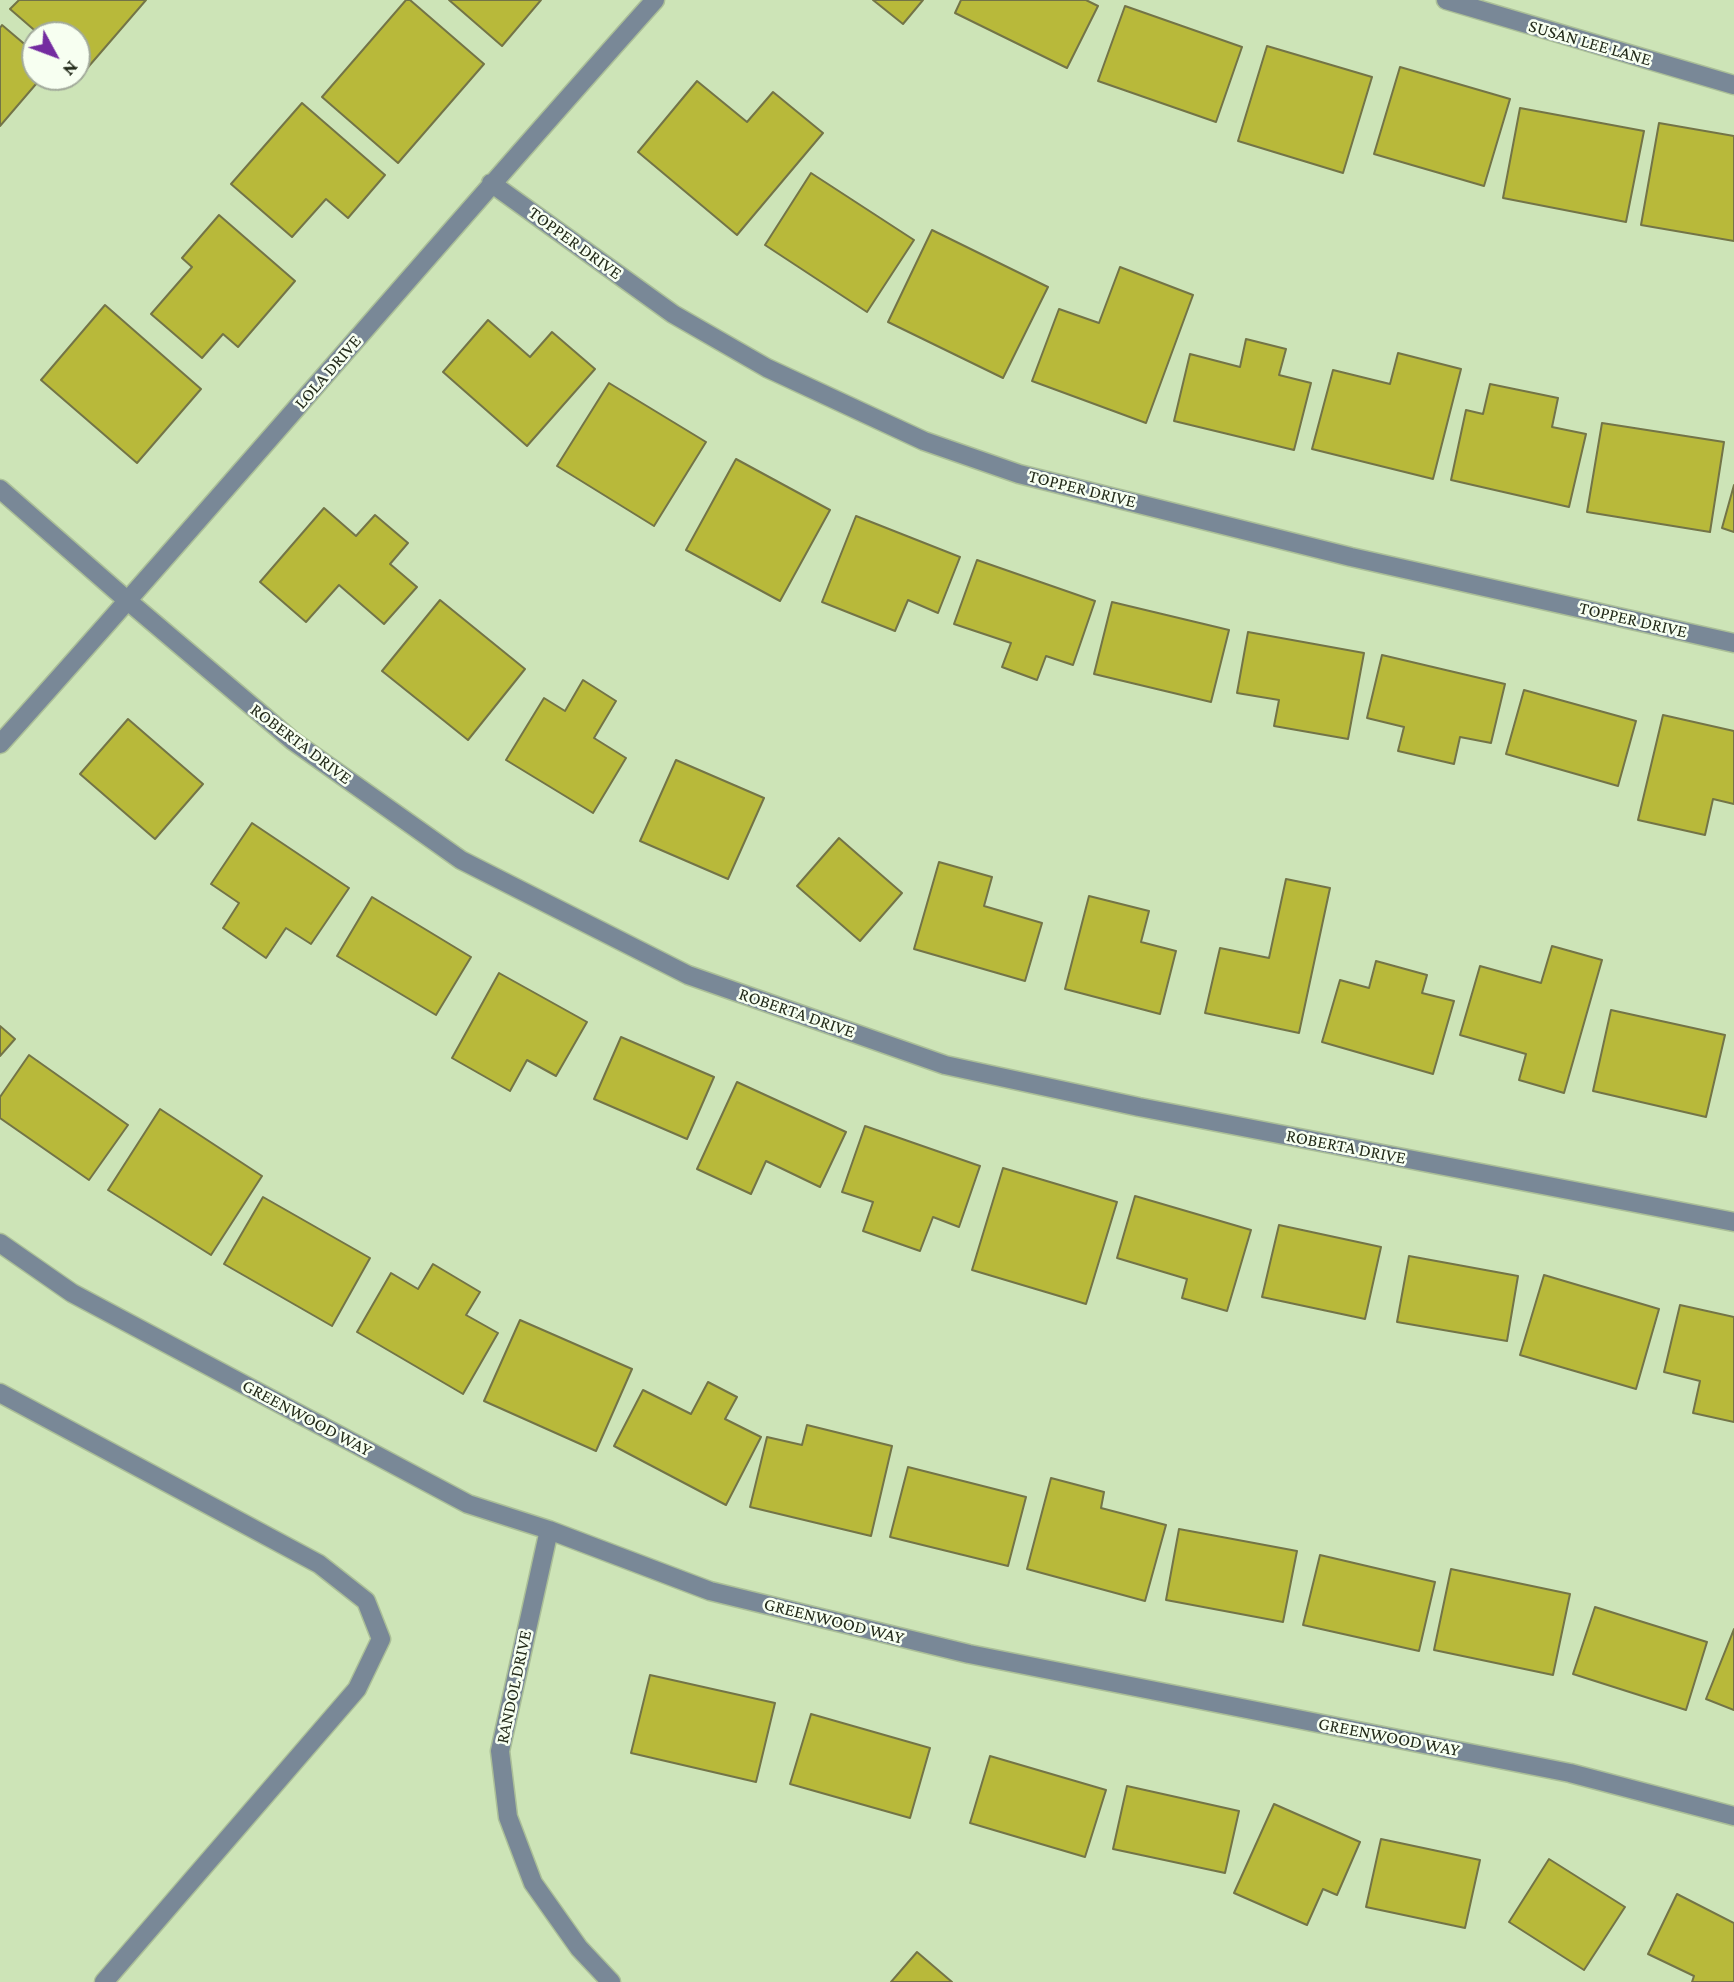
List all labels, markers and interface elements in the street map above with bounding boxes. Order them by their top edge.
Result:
street label: SUSAN LEE LANE [1526,15,1654,71]
north arrow [21,21,91,91]
text: N [59,57,83,81]
street label: TOPPER DRIVE [524,202,626,284]
street label: LOLA DRIVE [290,331,366,413]
street label: TOPPER DRIVE [1026,465,1138,513]
street label: TOPPER DRIVE [1577,597,1689,643]
street label: ROBERTA DRIVE [246,699,356,789]
street label: ROBERTA DRIVE [736,983,858,1043]
street label: ROBERTA DRIVE [1284,1125,1408,1169]
street label: GREENWOOD WAY [239,1375,375,1461]
street label: GREENWOOD WAY [762,1593,906,1649]
street label: RANDOL DRIVE [491,1628,537,1746]
street label: GREENWOOD WAY [1317,1713,1461,1761]

